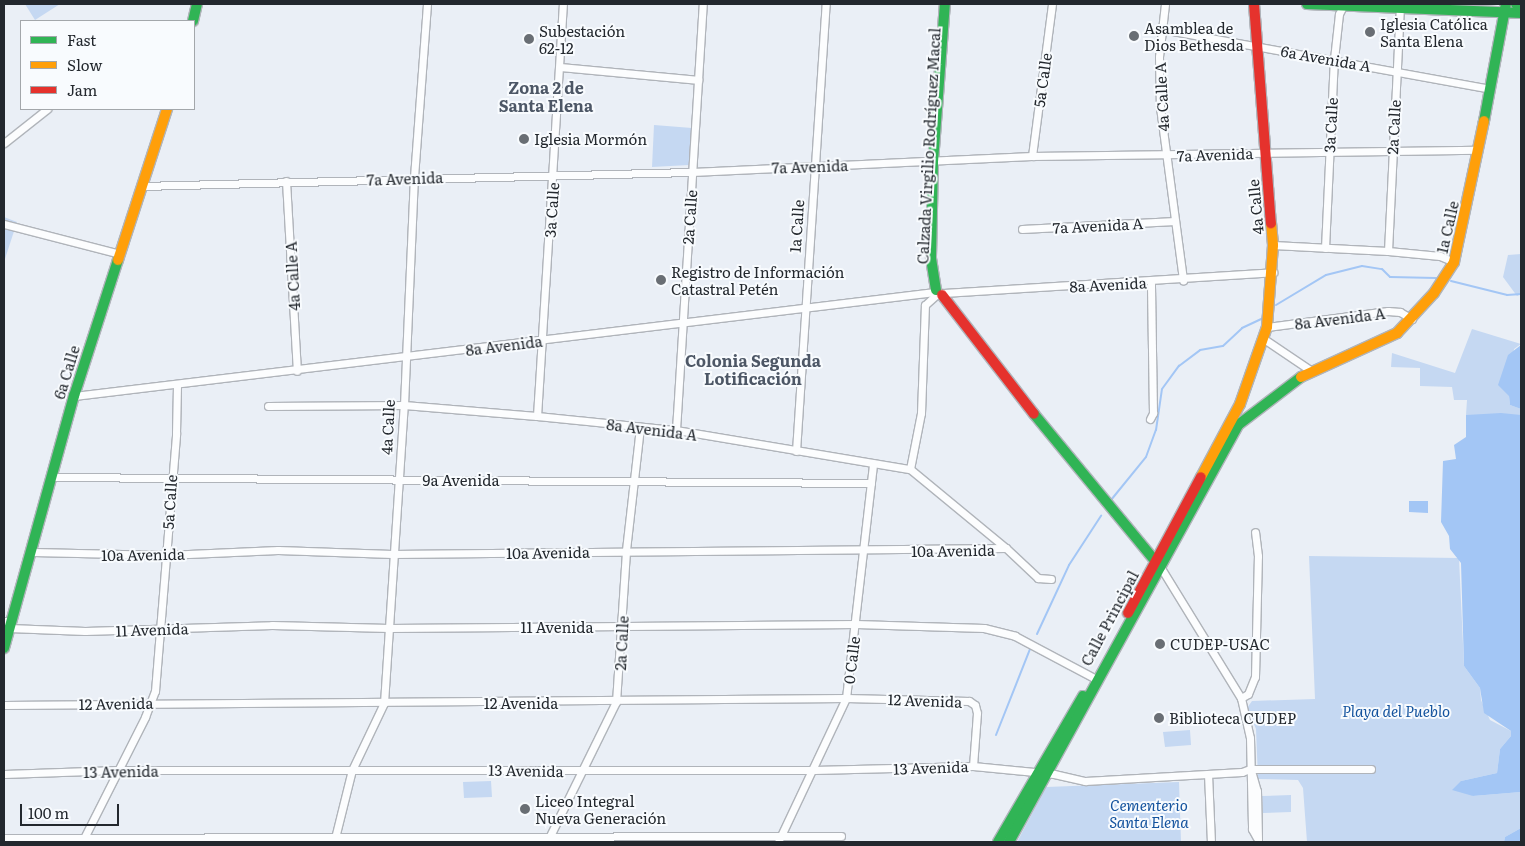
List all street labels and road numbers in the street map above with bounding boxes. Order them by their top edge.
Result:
street label: Calzada Virgilio Rodríguez Macal [913,27,943,265]
street label: 6a Avenida A [1280,41,1372,75]
street label: 5a Calle [1029,52,1055,108]
street label: 4a Calle A [1150,62,1172,132]
street label: 3a Calle [1320,97,1340,153]
street label: 2a Calle [1383,99,1403,155]
street label: 7a Avenida [1176,144,1254,164]
street label: 7a Avenida [771,156,849,176]
street label: 7a Avenida [366,168,444,188]
street label: 4a Calle [1244,179,1266,235]
street label: 3a Calle [540,182,562,238]
street label: 2a Calle [678,189,700,245]
street label: 1a Calle [785,199,807,253]
street label: 1a Calle [1432,199,1462,255]
street label: 7a Avenida A [1052,214,1144,236]
street label: 4a Calle A [281,241,303,311]
street label: 8a Avenida [1069,273,1147,295]
street label: 8a Avenida A [1294,303,1386,333]
street label: 8a Avenida [465,331,543,359]
street label: 6a Calle [49,343,83,401]
street label: 4a Calle [377,399,397,455]
street label: 8a Avenida A [606,414,698,444]
street label: 9a Avenida [423,471,499,489]
street label: 5a Calle [158,474,180,530]
street label: 10a Avenida [911,540,995,560]
street label: 10a Avenida [506,542,590,562]
street label: 10a Avenida [101,544,185,564]
street label: Calle Principal [1076,567,1142,669]
street label: 2a Calle [611,615,631,671]
street label: 11 Avenida [520,618,594,636]
street label: 11 Avenida [115,619,189,639]
street label: 0 Calle [839,635,863,685]
street label: 12 Avenida [887,690,963,710]
street label: 12 Avenida [78,693,154,713]
street label: 12 Avenida [484,694,558,712]
street label: 13 Avenida [893,757,969,777]
street label: 13 Avenida [488,760,564,780]
street label: 13 Avenida [83,761,159,781]

